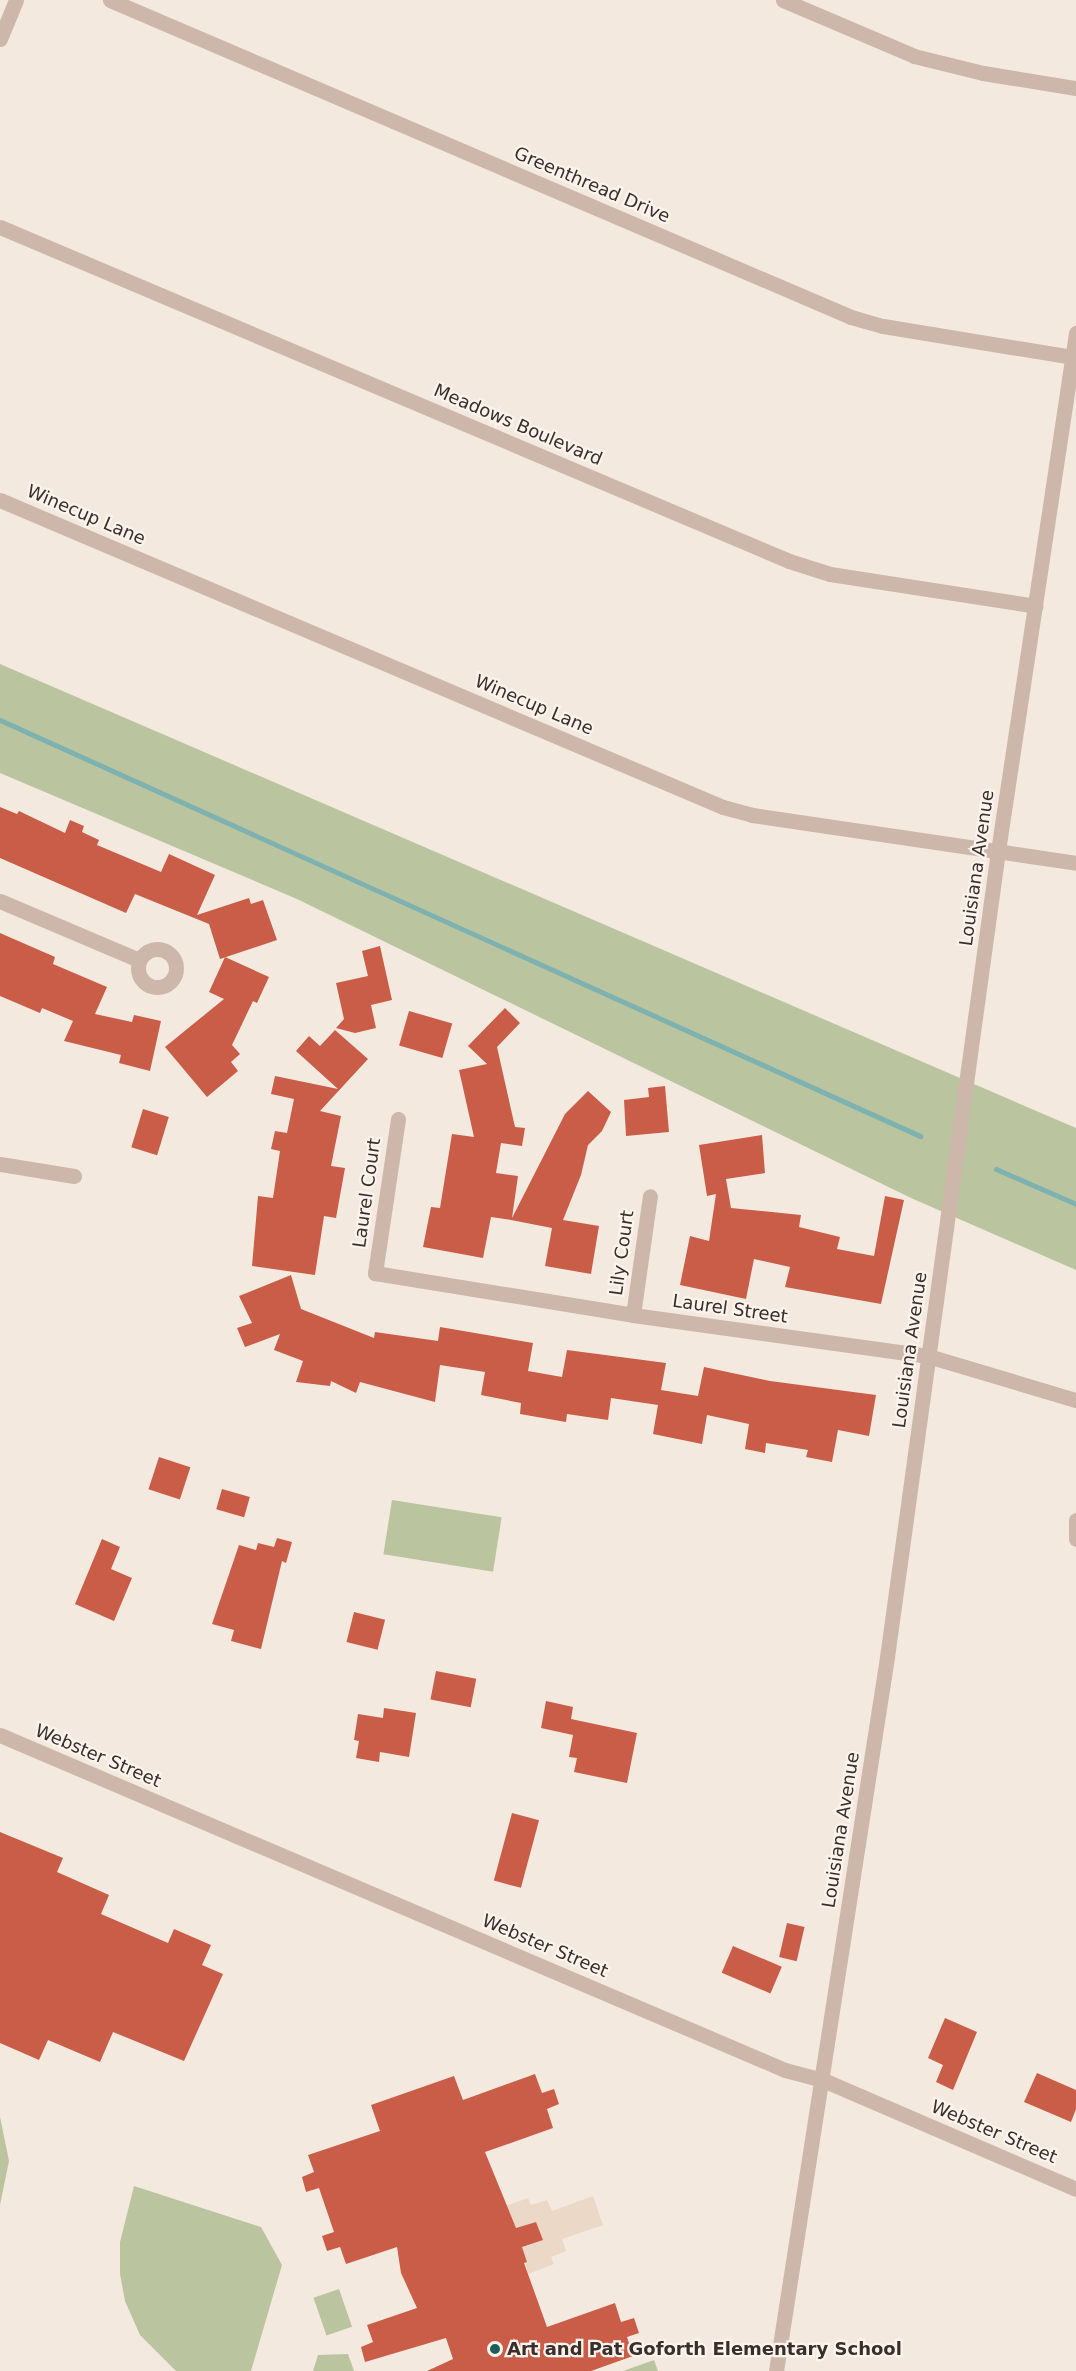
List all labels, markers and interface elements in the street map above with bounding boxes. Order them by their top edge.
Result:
street label: Greenthread Drive [511,142,673,228]
street label: Meadows Boulevard [431,380,605,470]
street label: Winecup Lane [23,480,149,550]
street label: Winecup Lane [471,670,597,740]
street label: Louisiana Avenue [955,788,999,948]
street label: Laurel Court [349,1137,385,1249]
street label: Lily Court [605,1209,639,1297]
street label: Louisiana Avenue [888,1270,932,1430]
street label: Laurel Street [671,1290,789,1328]
street label: Webster Street [32,1720,164,1792]
street label: Louisiana Avenue [818,1750,864,1910]
street label: Webster Street [479,1910,611,1982]
street label: Webster Street [928,2096,1060,2168]
place label: Art and Pat Goforth Elementary School [507,2338,902,2360]
marker: Art and Pat Goforth Elementary School [488,2342,502,2356]

